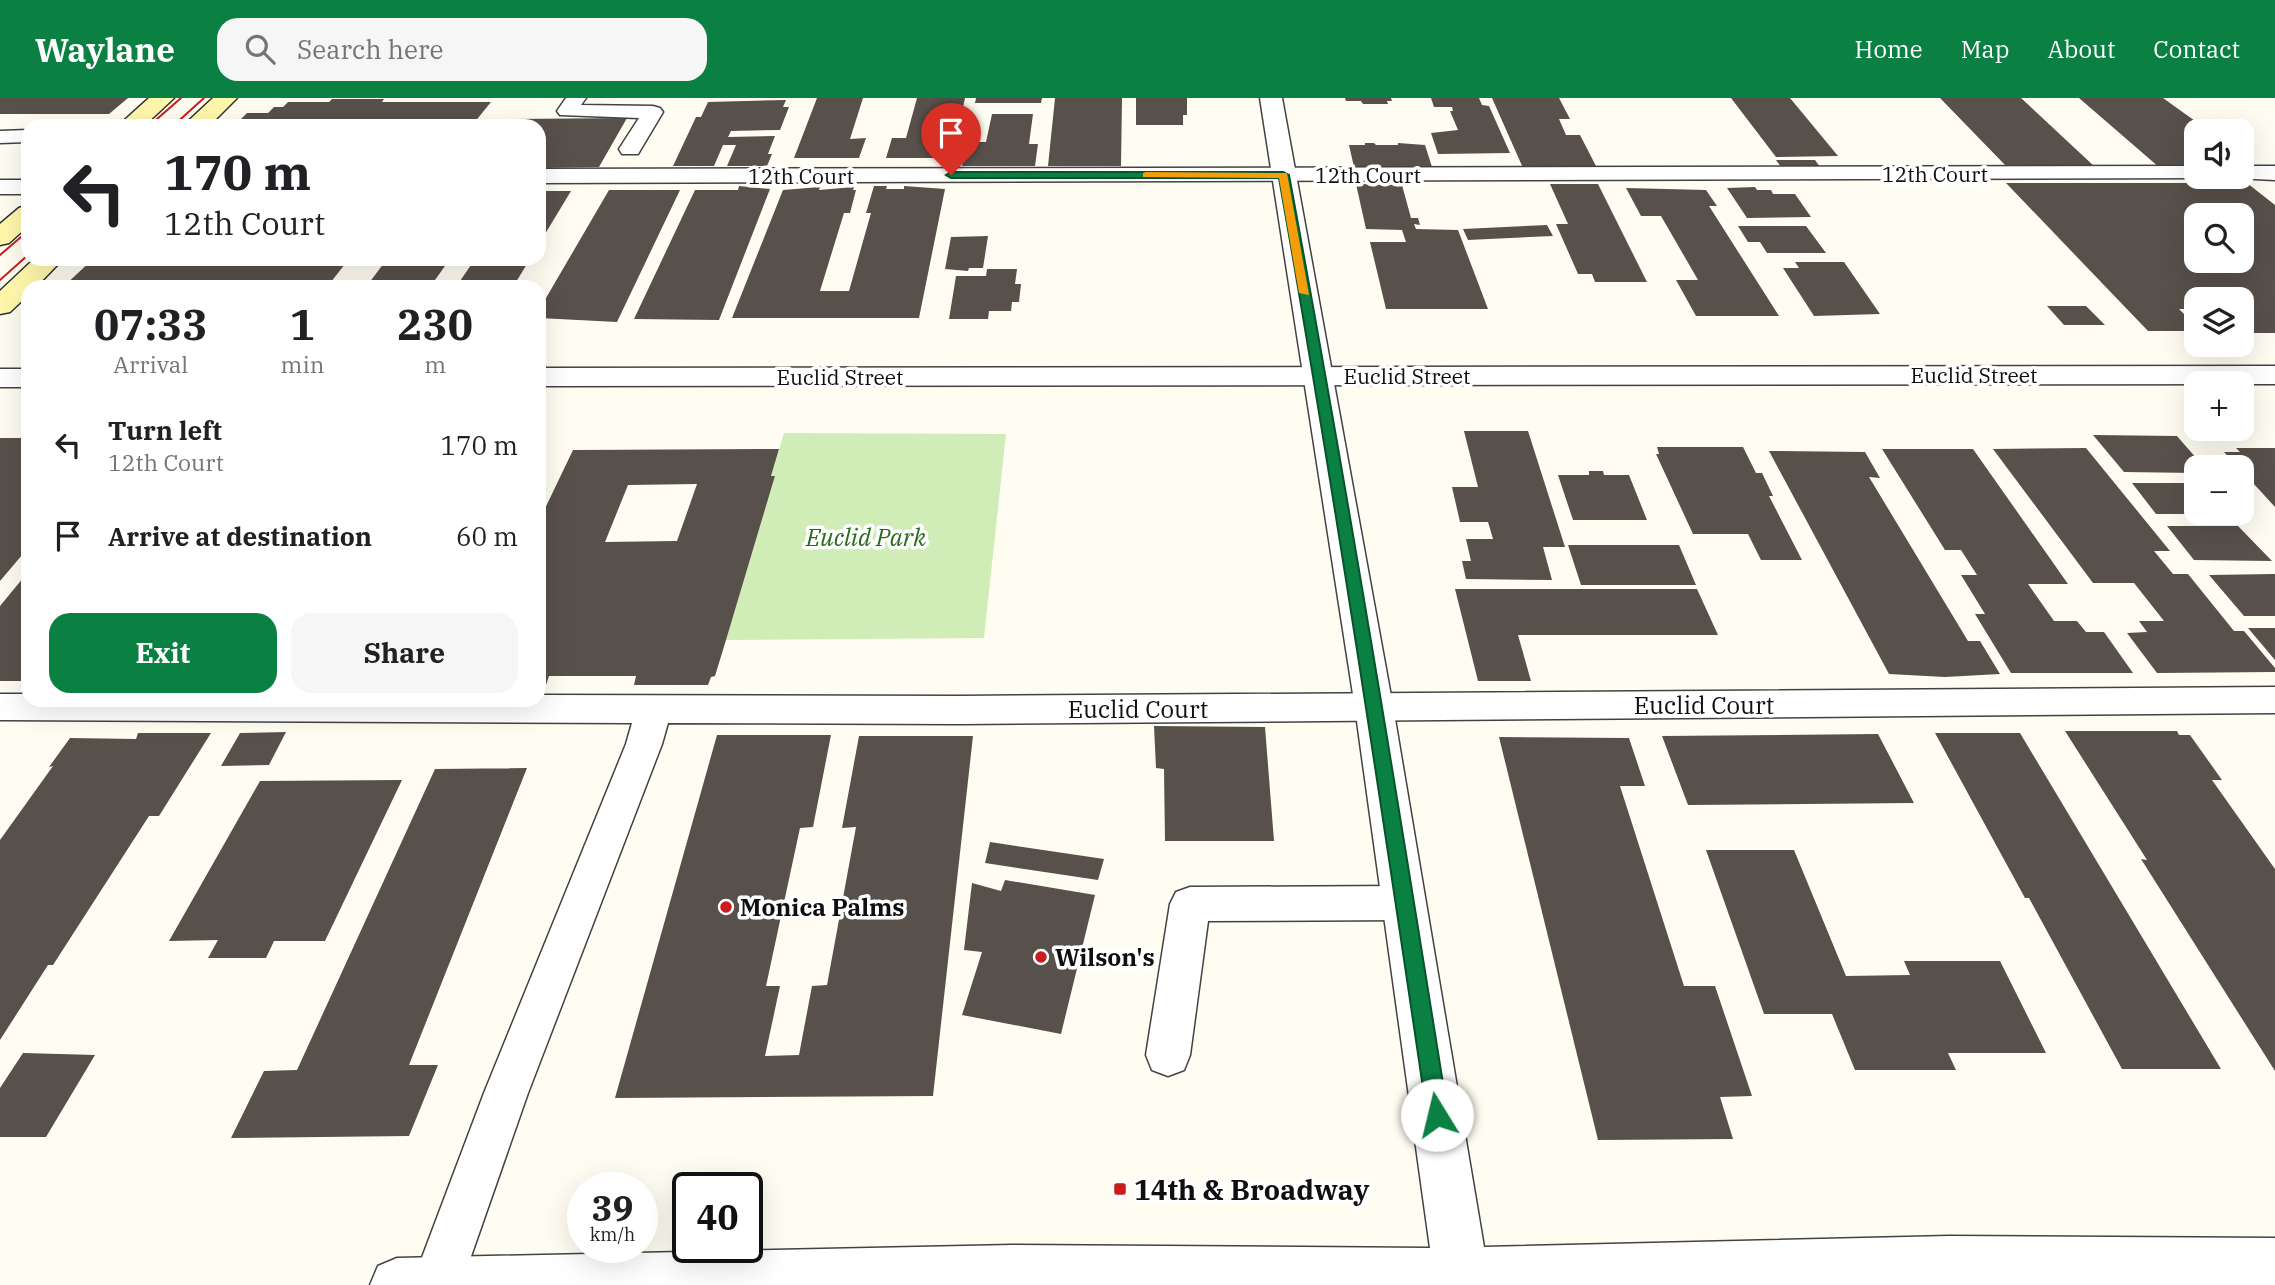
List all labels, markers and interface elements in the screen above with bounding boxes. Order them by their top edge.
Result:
search box [217,18,707,81]
text: Waylane [35,28,175,71]
icon: search [241,30,279,68]
text: Search here [297,32,443,66]
text: Home [1855,33,1923,65]
text: Map [1961,33,2009,65]
text: About [2047,33,2115,65]
text: Contact [2153,33,2240,65]
pin [921,103,981,175]
icon: arrive [932,114,970,152]
map controls [2184,119,2254,525]
button: sound [2184,119,2254,189]
text: 170 m [164,140,311,203]
icon: left [49,147,140,238]
street label: 12th Court [1882,160,1988,188]
street label: 12th Court [1315,161,1421,189]
street label: 12th Court [748,162,854,190]
text: 12th Court [164,202,325,244]
button: search [2184,203,2254,273]
button: layers [2184,287,2254,357]
text: 07:33 [94,297,208,352]
text: 1 [290,297,315,352]
text: 230 [397,297,473,352]
text: Arrival [113,349,188,379]
text: min [281,349,324,379]
text: m [424,349,446,379]
street label: Euclid Street [1911,361,2037,389]
street label: Euclid Street [1344,362,1470,390]
street label: Euclid Street [777,363,903,391]
button: + [2184,371,2254,441]
text: Turn left [108,413,222,447]
icon: left [49,426,87,464]
text: 170 m [440,428,518,462]
text: 12th Court [108,447,224,477]
button: − [2184,455,2254,525]
icon: arrive [49,517,87,555]
text: Arrive at destination [108,519,372,553]
text: 60 m [456,519,518,553]
park label: Euclid Park [805,521,926,553]
button: Exit [49,613,277,693]
button: Share [291,613,518,693]
street label: Euclid Court [1634,689,1774,721]
street label: Euclid Court [1068,693,1208,725]
place label: Monica Palms [740,891,904,923]
marker: Monica Palms [718,899,734,915]
place label: Wilson's [1055,941,1155,973]
marker: Wilson's [1033,949,1049,965]
position arrow [1400,1078,1474,1152]
place label: 14th & Broadway [1134,1171,1369,1208]
speed limit sign: 40 [672,1172,763,1263]
marker: 14th & Broadway [1112,1181,1128,1197]
text: 39 [591,1185,634,1231]
text: km/h [590,1223,635,1246]

